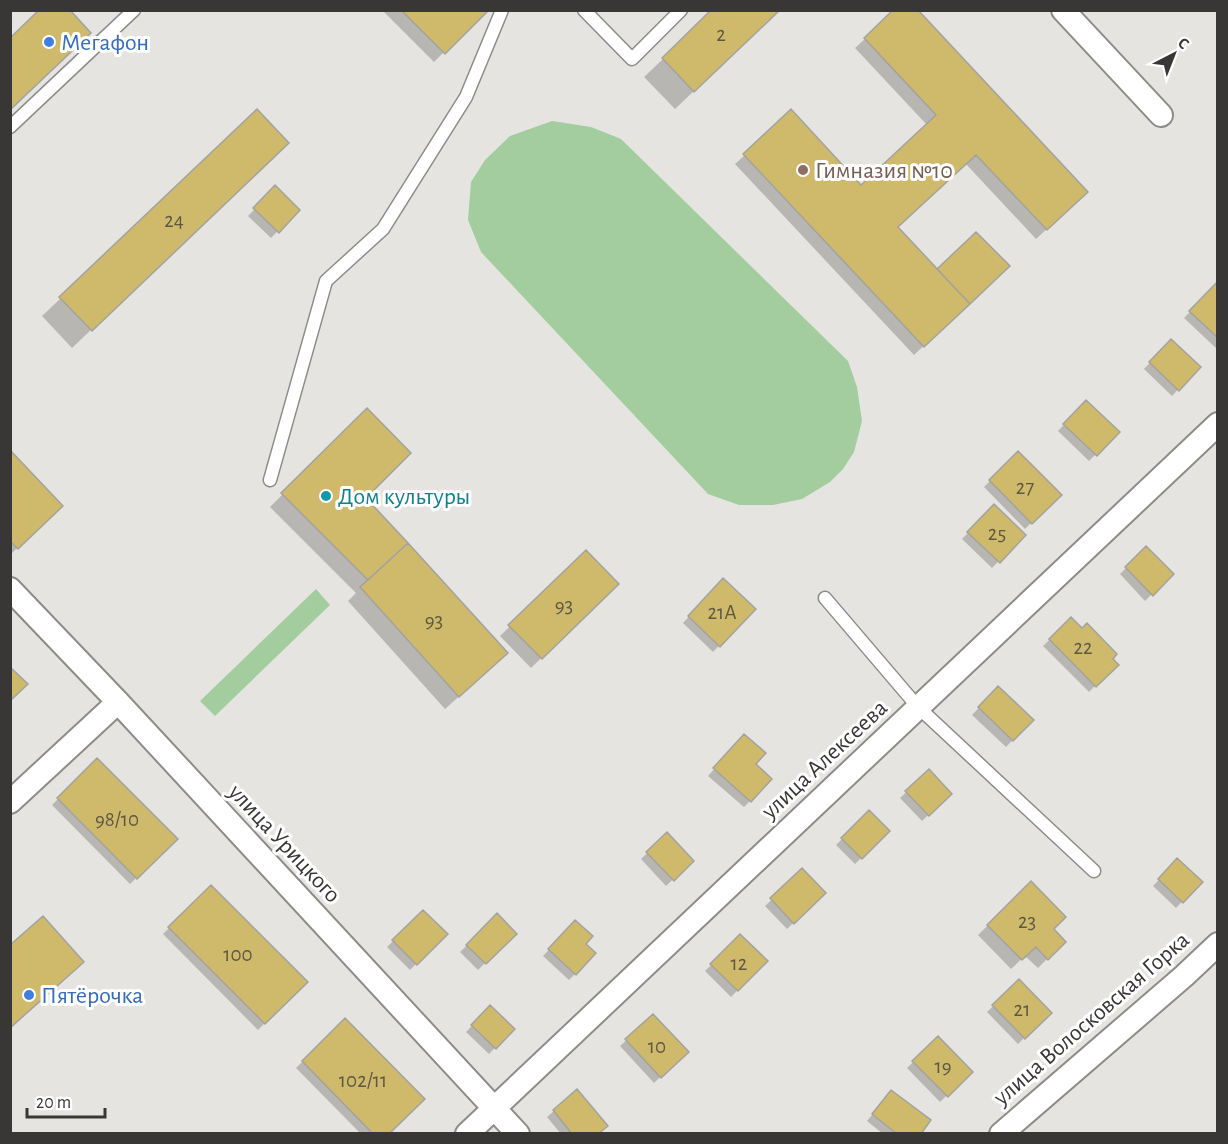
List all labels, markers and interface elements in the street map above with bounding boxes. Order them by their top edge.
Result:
house number: 2 [716,24,726,45]
north arrow [1144,24,1204,84]
place label: Мегафон [61,31,149,55]
marker: Мегафон [42,35,56,49]
text: С [1175,35,1192,53]
place label: Гимназия №10 [815,159,953,183]
marker: Гимназия №10 [796,163,810,177]
house number: 24 [164,210,184,231]
house number: 27 [1016,477,1034,498]
place label: Дом культуры [338,485,470,509]
marker: Дом культуры [319,489,333,503]
house number: 25 [988,523,1006,544]
house number: 93 [555,595,573,616]
house number: 21А [707,602,737,623]
house number: 93 [425,610,443,631]
house number: 22 [1073,637,1093,658]
street label: улица Алексеева [757,696,892,824]
street label: улица Урицкого [223,779,345,907]
house number: 98/10 [95,809,139,830]
house number: 23 [1018,911,1036,932]
street label: улица Волосковская Горка [989,928,1194,1111]
house number: 100 [223,944,253,965]
house number: 12 [731,953,747,974]
place label: Пятёрочка [41,984,143,1008]
marker: Пятёрочка [22,988,36,1002]
house number: 21 [1014,999,1030,1020]
house number: 10 [648,1036,666,1057]
house number: 19 [934,1056,952,1077]
house number: 102/11 [339,1070,387,1091]
scale bar [27,1081,105,1119]
text: 20 m [36,1094,71,1112]

